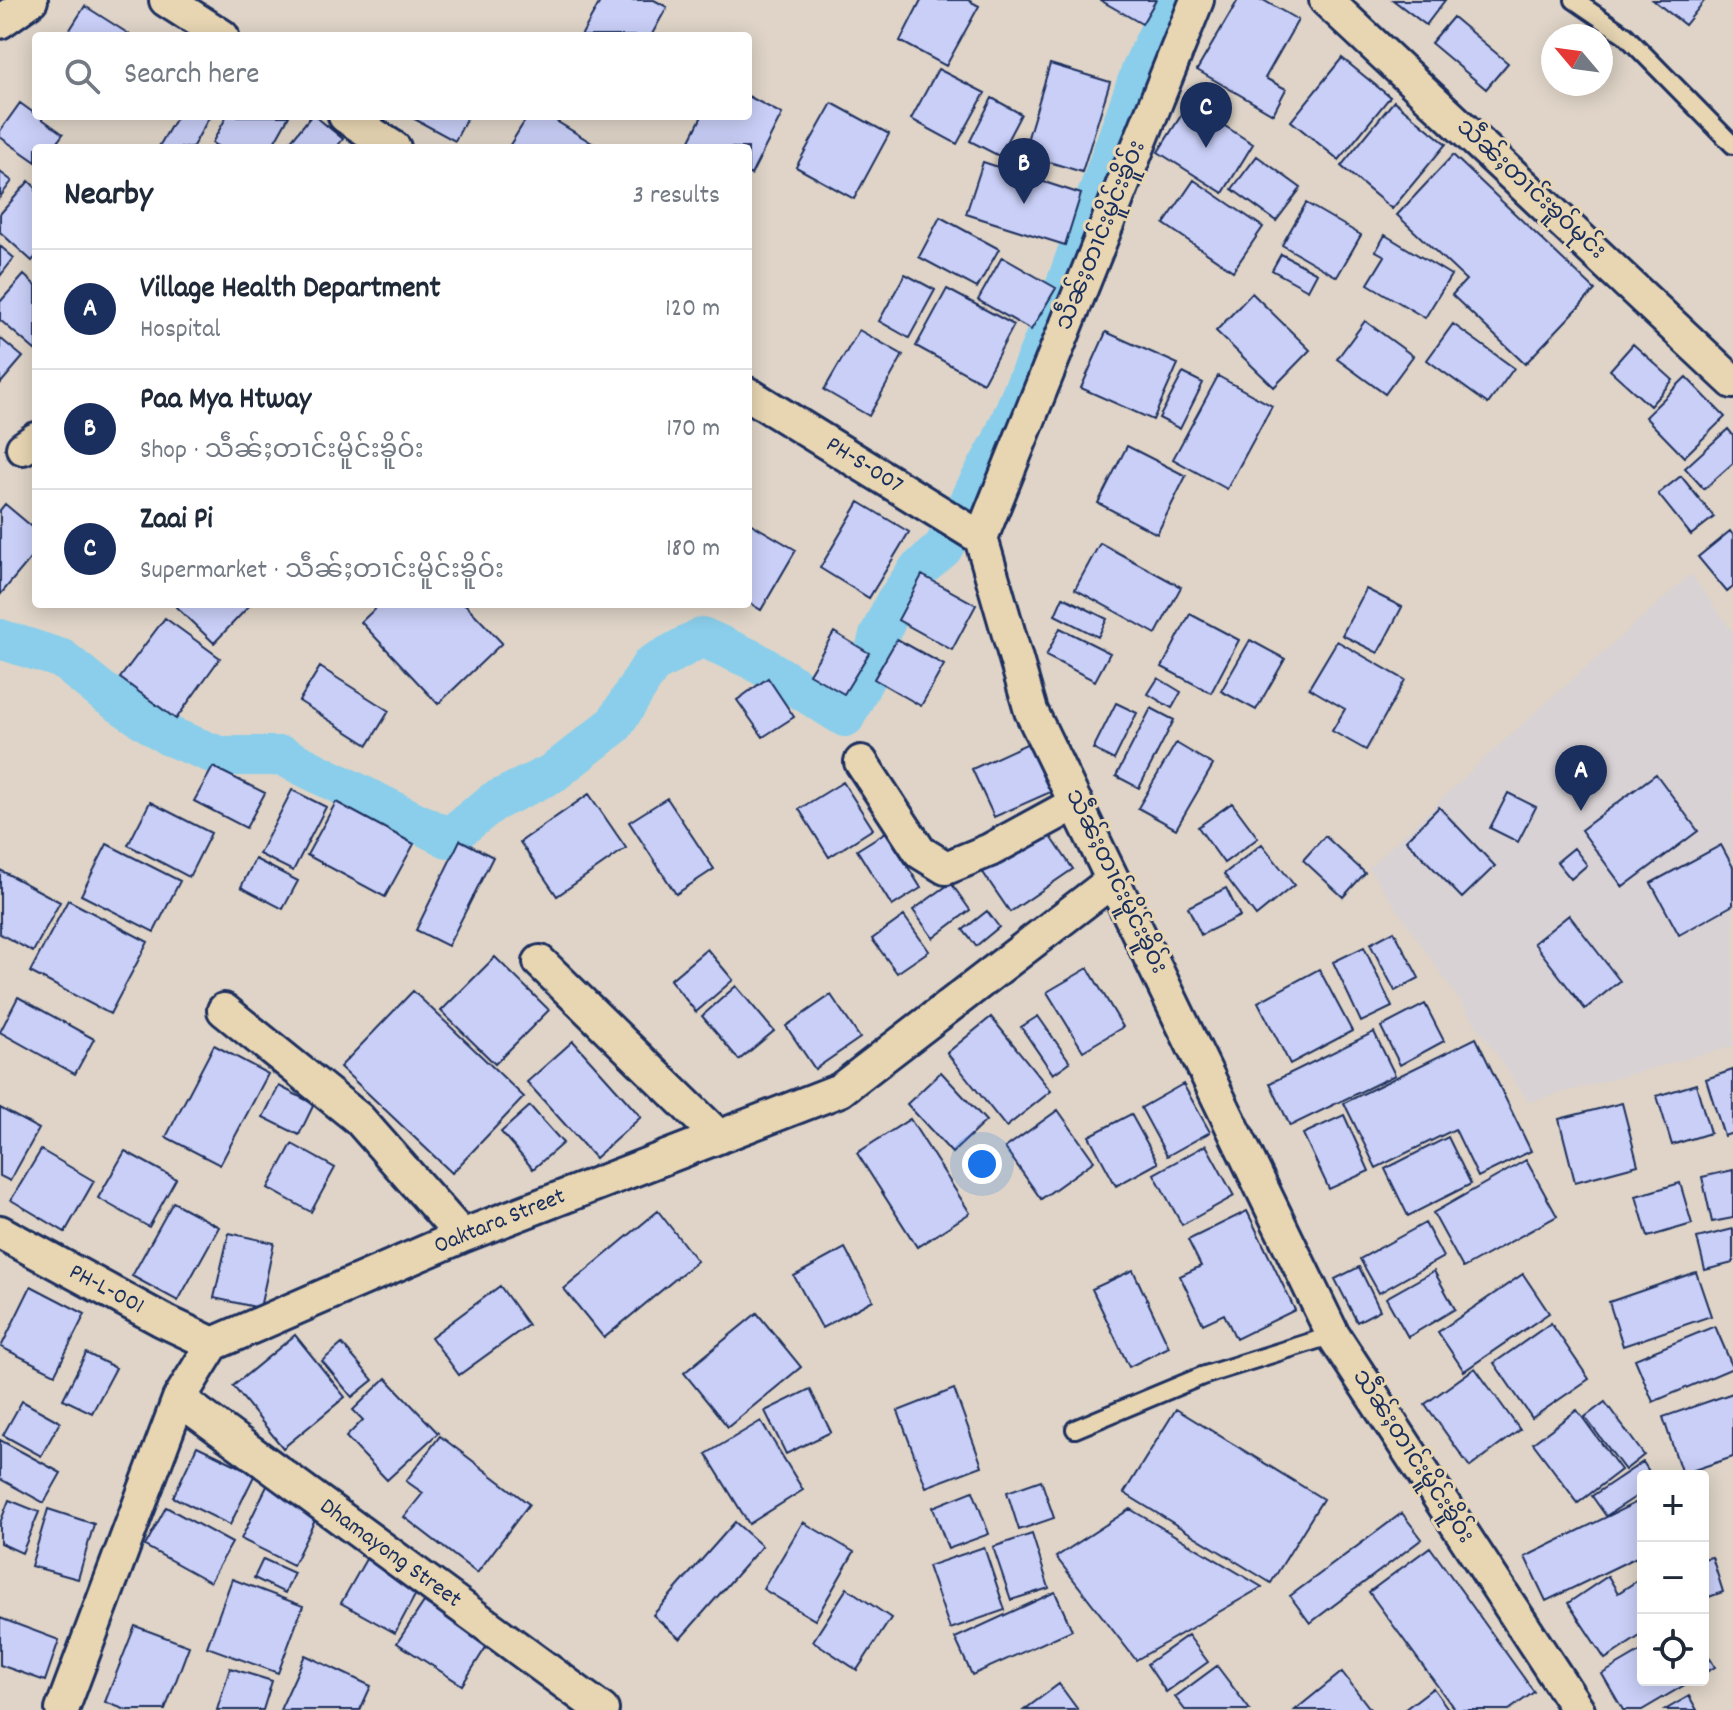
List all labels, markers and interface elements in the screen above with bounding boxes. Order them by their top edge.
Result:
north arrow [1541,24,1613,96]
search box [32,32,752,120]
icon: search [60,54,104,98]
text: Search here [124,55,260,98]
pin: C [1180,82,1232,148]
street label: သဵၼ်ႈတၢင်းၶူဝ်မုင်း [1448,110,1614,269]
street label: သဵၼ်ႈတၢင်းမိူင်းၶိူဝ်း [1047,135,1156,336]
pin: B [998,138,1050,204]
text: Nearby [64,172,153,221]
text: 3 results [633,178,720,215]
text: Village Health Department [140,269,440,312]
text: A [83,291,97,328]
text: 120 m [665,291,720,328]
text: Hospital [140,312,221,349]
text: Paa Mya Htway [140,380,311,423]
text: B [84,411,96,448]
text: 170 m [666,411,720,448]
street label: PH-S-007 [819,429,909,503]
text: Shop · သဵၼ်ႈတၢင်းမိူင်းၶိူဝ်း [140,433,424,470]
text: Zaai Pi [140,500,213,543]
text: C [84,531,96,568]
text: 180 m [666,531,720,568]
text: Supermarket · သဵၼ်ႈတၢင်းမိူင်းၶိူဝ်း [140,553,504,590]
pin: A [1555,745,1607,811]
street label: သဵၼ်ႈတၢင်းမိူင်းၶိူဝ်း [1055,783,1176,980]
your location [962,1144,1002,1184]
street label: Oaktara Street [429,1180,571,1264]
street label: PH-L-001 [62,1256,150,1324]
street label: သဵၼ်ႈတၢင်းမိူင်းၶိူဝ်း [1343,1362,1483,1551]
map controls [1637,1470,1709,1686]
button: + [1637,1470,1709,1542]
street label: Dhamayong Street [312,1491,468,1617]
button: − [1637,1542,1709,1614]
button: locate [1637,1614,1709,1686]

